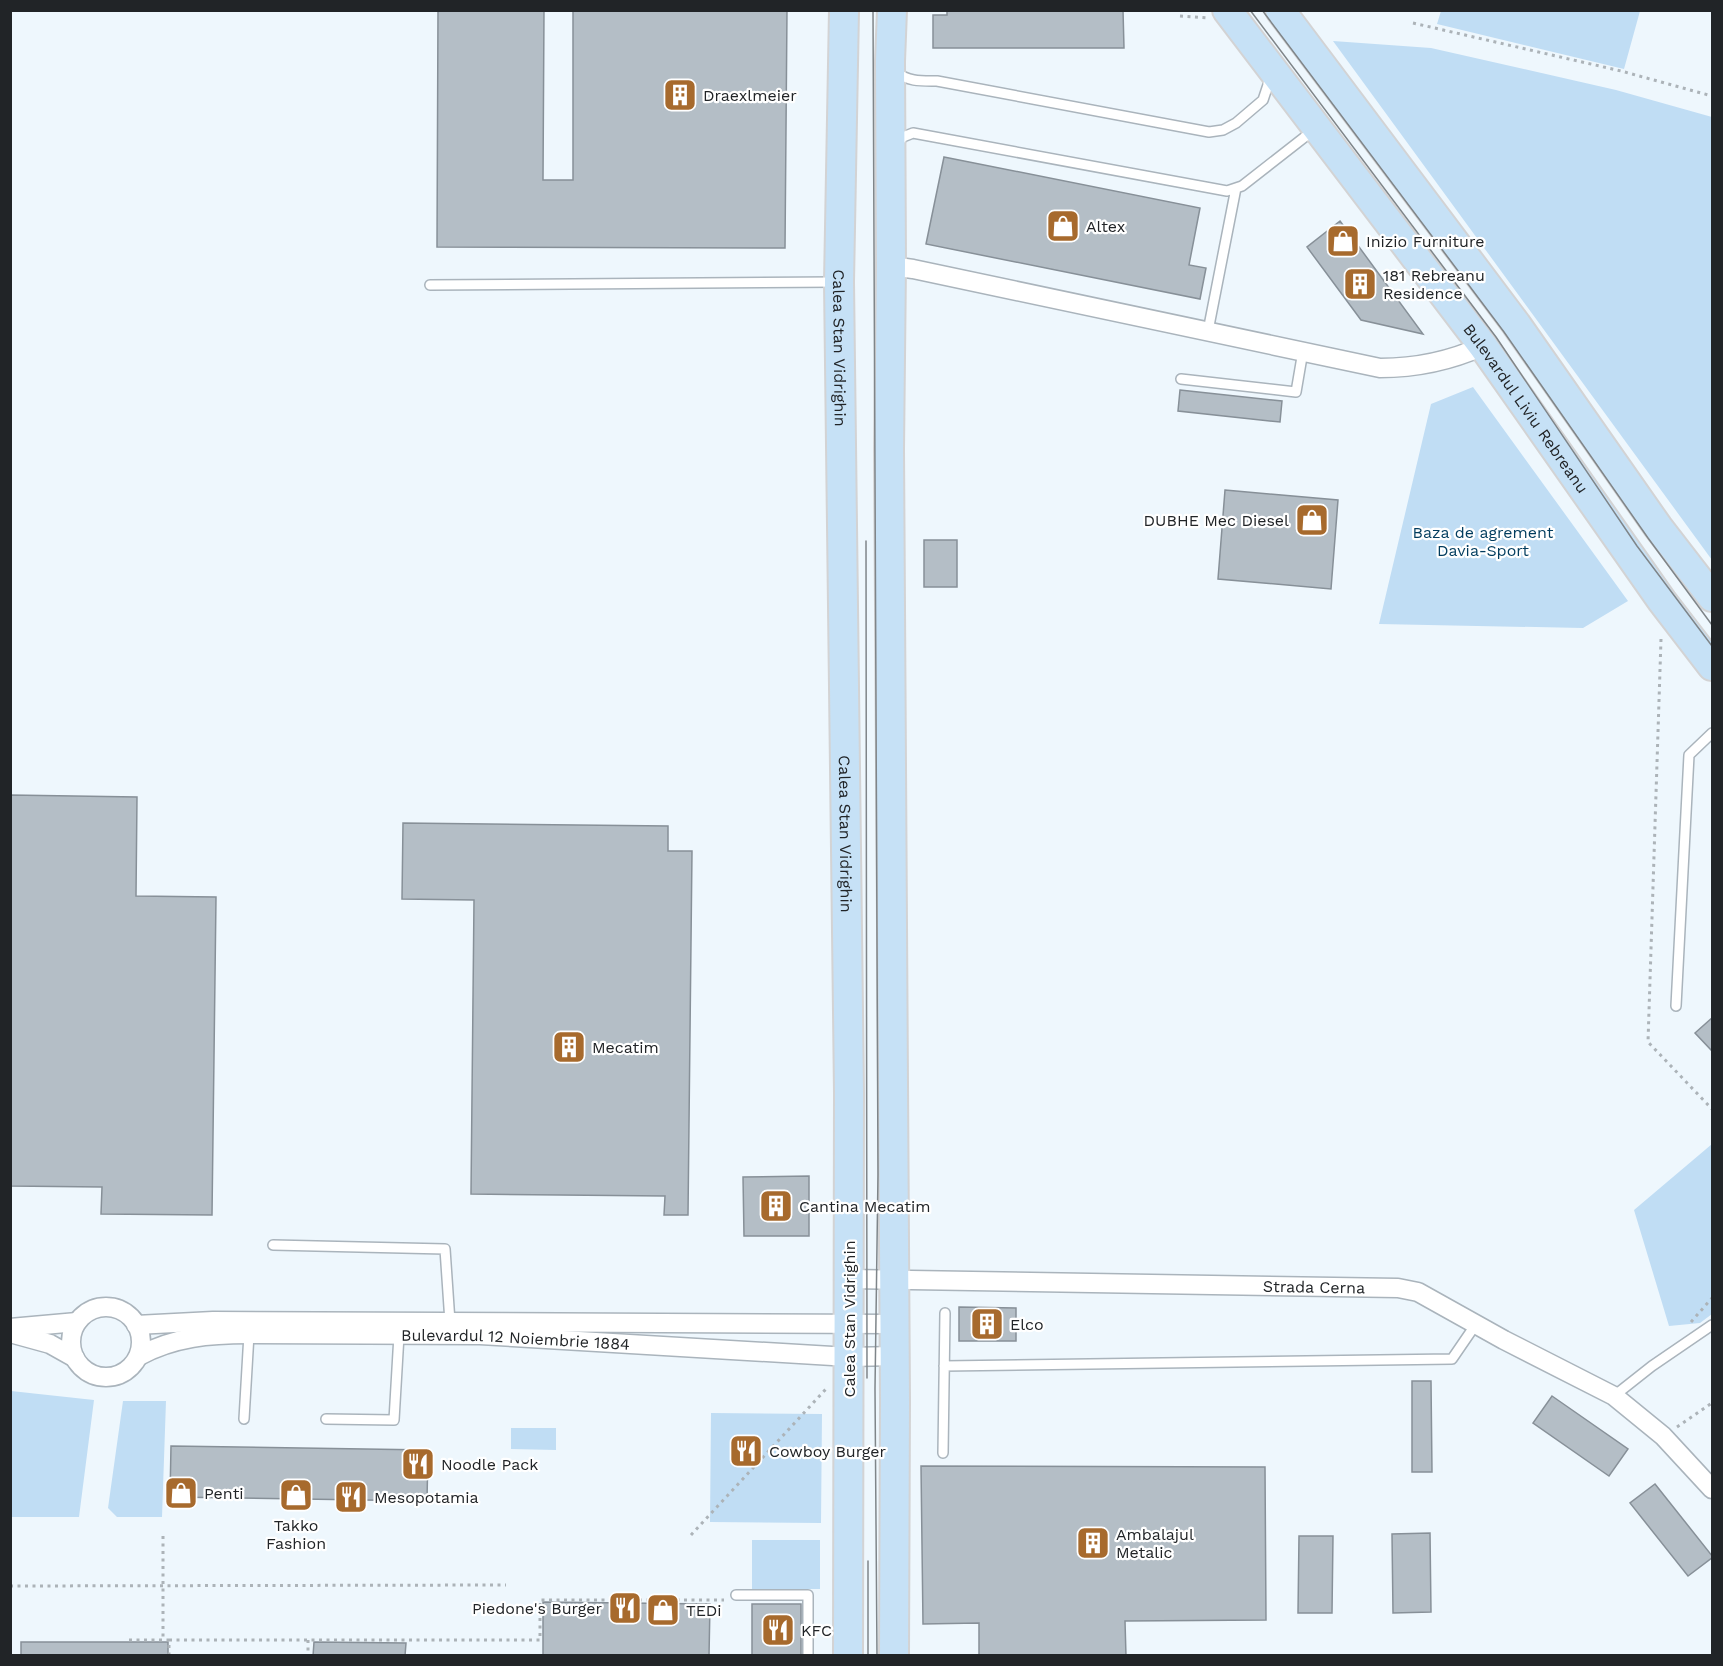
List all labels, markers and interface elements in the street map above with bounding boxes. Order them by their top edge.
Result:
building icon: Draexlmeier [662,77,698,113]
place label: Draexlmeier [703,86,797,105]
shop icon: Altex [1045,208,1081,244]
place label: Altex [1086,217,1125,236]
shop icon: Inizio Furniture [1325,223,1361,259]
place label: Inizio Furniture [1366,232,1484,251]
building icon: 181 Rebreanu Residence [1342,266,1378,302]
place label: 181 Rebreanu Residence [1383,266,1485,303]
street label: Calea Stan Vidrighin [829,269,850,427]
street label: Bulevardul Liviu Rebreanu [1460,320,1593,497]
shop icon: DUBHE Mec Diesel [1294,502,1330,538]
place label: DUBHE Mec Diesel [1144,511,1289,530]
park label: Baza de agrement Davia-Sport [1413,523,1554,560]
street label: Calea Stan Vidrighin [835,755,856,913]
building icon: Mecatim [551,1029,587,1065]
place label: Mecatim [592,1038,659,1057]
building icon: Cantina Mecatim [758,1188,794,1224]
place label: Cantina Mecatim [799,1197,931,1216]
street label: Calea Stan Vidrighin [840,1240,859,1398]
street label: Strada Cerna [1263,1276,1365,1297]
building icon: Elco [969,1306,1005,1342]
place label: Elco [1010,1315,1044,1334]
street label: Bulevardul 12 Noiembrie 1884 [401,1325,631,1353]
restaurant icon: Cowboy Burger [728,1433,764,1469]
place label: Cowboy Burger [769,1442,887,1461]
restaurant icon: Noodle Pack [400,1446,436,1482]
place label: Noodle Pack [441,1455,538,1474]
shop icon: Penti [163,1475,199,1511]
shop icon: Takko Fashion [278,1477,314,1513]
restaurant icon: Mesopotamia [333,1479,369,1515]
place label: Penti [204,1484,244,1503]
place label: Mesopotamia [374,1488,479,1507]
place label: Takko Fashion [266,1516,326,1553]
building icon: Ambalajul Metalic [1075,1525,1111,1561]
place label: Ambalajul Metalic [1116,1525,1194,1562]
restaurant icon: Piedone's Burger [607,1590,643,1626]
shop icon: TEDi [645,1592,681,1628]
place label: Piedone's Burger [472,1599,602,1618]
place label: TEDi [686,1601,722,1620]
restaurant icon: KFC [760,1612,796,1648]
place label: KFC [801,1621,832,1640]

